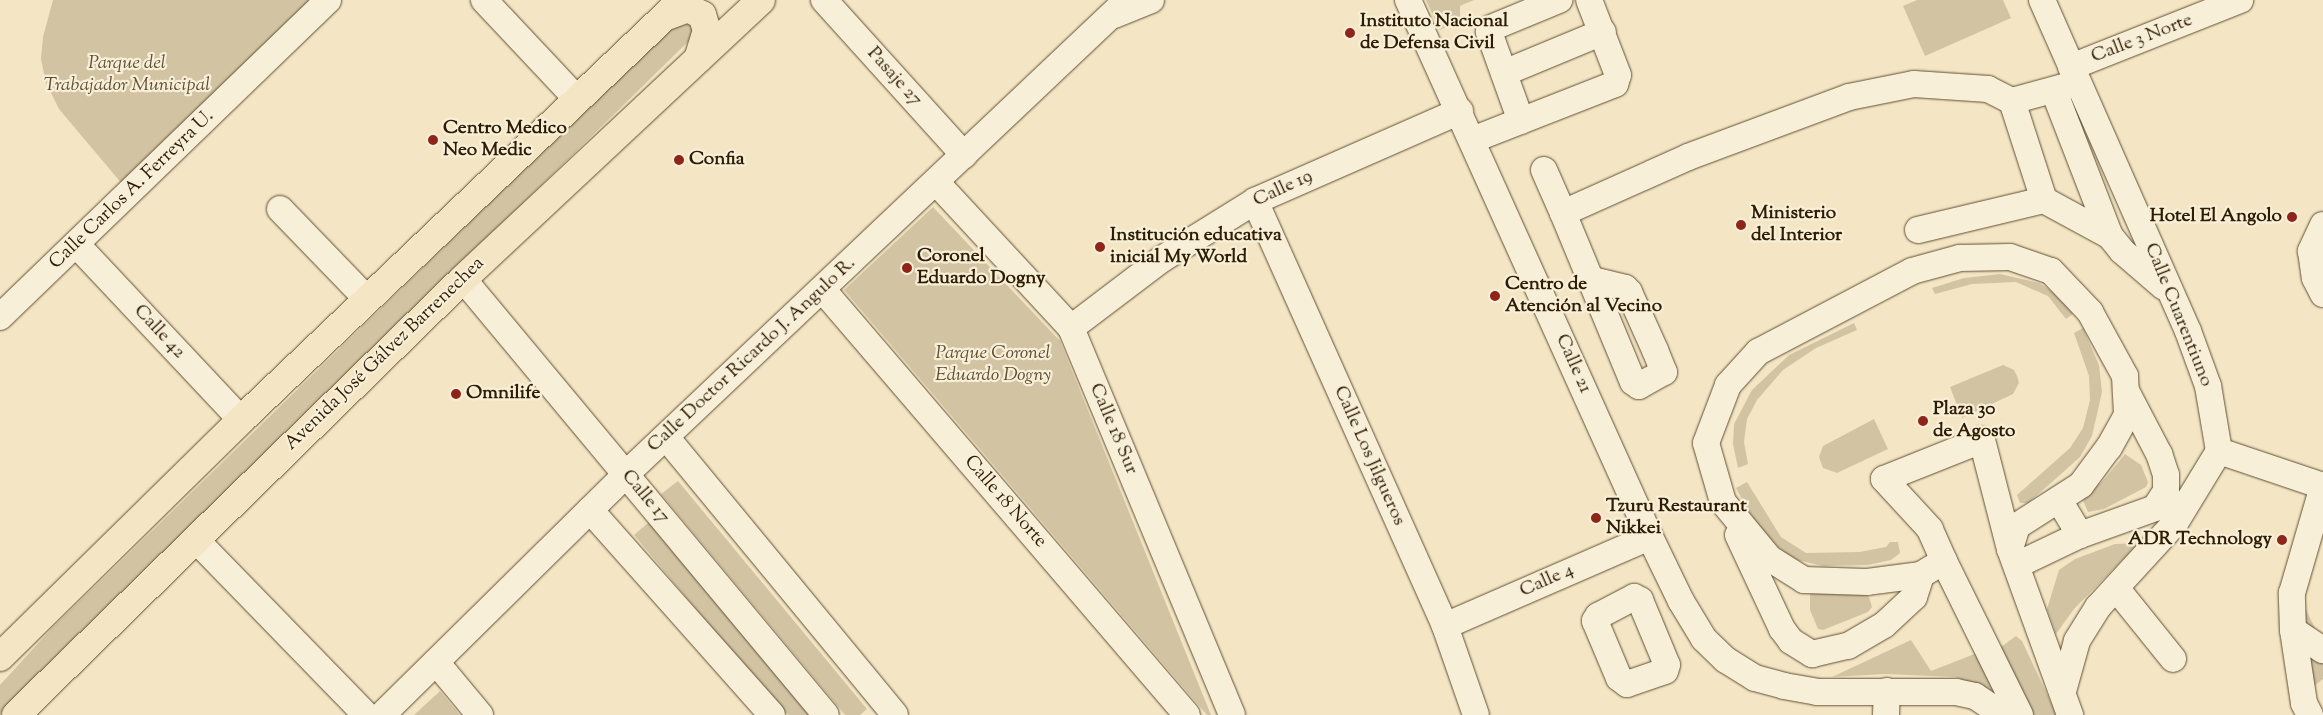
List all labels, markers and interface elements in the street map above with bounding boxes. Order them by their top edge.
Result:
street label: Calle 3 Norte [2088,9,2196,69]
place label: Instituto Nacional de Defensa Civil [1360,11,1508,55]
marker: Instituto Nacional de Defensa Civil [1344,27,1356,39]
street label: Pasaje 27 [861,43,927,111]
park label: Parque del Trabajador Municipal [44,53,210,97]
street label: Calle Carlos A. Ferreyra U. [45,105,219,275]
place label: Centro Medico Neo Medic [443,118,567,162]
marker: Centro Medico Neo Medic [427,134,439,146]
place label: Confia [689,149,744,171]
marker: Confia [673,154,685,166]
street label: Calle 19 [1250,165,1316,213]
place label: Ministerio del Interior [1751,203,1842,247]
place label: Hotel El Angolo [2150,206,2282,228]
marker: Hotel El Angolo [2286,211,2298,223]
marker: Ministerio del Interior [1735,219,1747,231]
place label: Institución educativa inicial My World [1110,225,1282,269]
street label: Calle Cuarentiuno [2139,240,2217,390]
marker: Institución educativa inicial My World [1094,241,1106,253]
place label: Coronel Eduardo Dogny [917,246,1045,290]
street label: Calle Doctor Ricardo J. Angulo R. [643,252,861,458]
street label: Avenida José Gálvez Barrenechea [281,253,489,455]
marker: Coronel Eduardo Dogny [901,262,913,274]
place label: Centro de Atención al Vecino [1505,274,1662,318]
marker: Centro de Atención al Vecino [1489,290,1501,302]
street label: Calle 42 [128,300,190,364]
street label: Calle 21 [1550,331,1596,397]
park label: Parque Coronel Eduardo Dogny [935,343,1051,387]
street label: Calle 18 Sur [1084,380,1142,478]
place label: Omnilife [466,383,540,405]
street label: Calle Los Jilgueros [1328,383,1410,529]
marker: Omnilife [450,388,462,400]
place label: Plaza 30 de Agosto [1933,399,2015,443]
marker: Plaza 30 de Agosto [1917,415,1929,427]
street label: Calle 18 Norte [959,451,1051,553]
street label: Calle 17 [616,466,674,528]
place label: Tzuru Restaurant Nikkei [1606,496,1747,540]
marker: Tzuru Restaurant Nikkei [1590,512,1602,524]
place label: ADR Technology [2128,529,2272,551]
marker: ADR Technology [2276,534,2288,546]
street label: Calle 4 [1516,559,1578,603]

